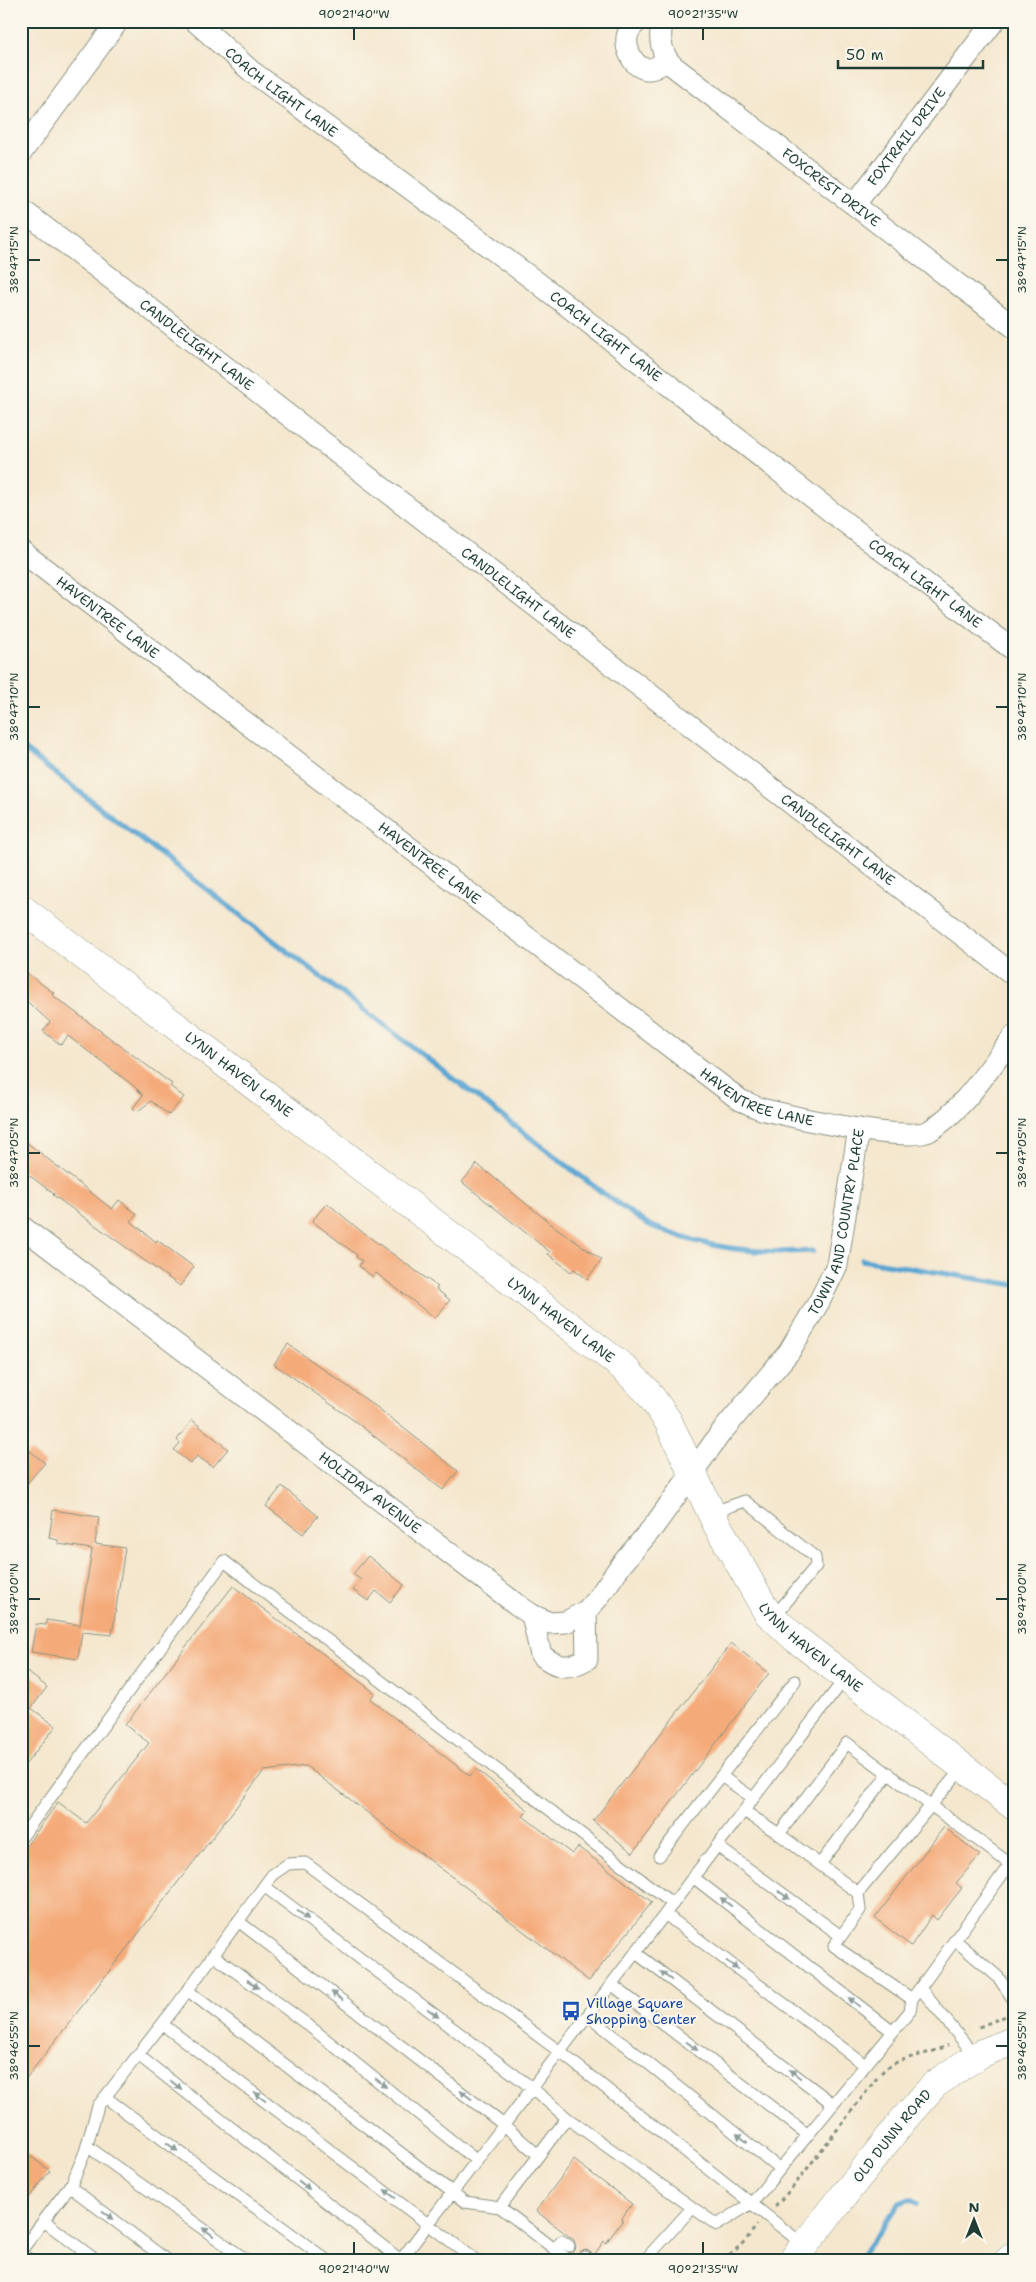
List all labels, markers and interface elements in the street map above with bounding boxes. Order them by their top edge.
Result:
text: 90°21'40"W [318,6,390,22]
text: 90°21'35"W [668,6,738,22]
scale bar [838,38,984,70]
street label: COACH LIGHT LANE [221,43,341,141]
text: 50 m [846,45,884,65]
street label: FOXTRAIL DRIVE [863,83,950,189]
street label: FOXCREST DRIVE [779,144,884,231]
text: 38°47'15"N [6,226,22,294]
text: 38°47'15"N [1014,226,1030,294]
street label: COACH LIGHT LANE [546,287,666,385]
street label: CANDLELIGHT LANE [136,295,258,395]
street label: COACH LIGHT LANE [865,535,986,632]
street label: CANDLELIGHT LANE [457,543,579,643]
street label: HAVENTREE LANE [53,572,163,662]
text: 38°47'10"N [6,673,22,741]
text: 38°47'10"N [1014,673,1030,741]
street label: CANDLELIGHT LANE [777,790,899,889]
street label: HAVENTREE LANE [375,818,485,908]
street label: LYNN HAVEN LANE [181,1027,297,1121]
street label: HAVENTREE LANE [696,1064,816,1130]
text: 38°47'05"N [6,1118,22,1188]
text: 38°47'05"N [1014,1118,1030,1188]
street label: TOWN AND COUNTRY PLACE [804,1127,868,1319]
street label: LYNN HAVEN LANE [503,1273,619,1367]
street label: HOLIDAY AVENUE [315,1448,425,1537]
text: 38°47'00"N [6,1563,22,1635]
text: 38°47'00"N [1014,1563,1030,1635]
street label: LYNN HAVEN LANE [755,1599,867,1696]
one-way arrow [777,1890,790,1901]
one-way arrow [720,1897,733,1908]
one-way arrow [296,1910,310,1920]
one-way arrow [725,1959,738,1970]
one-way arrow [660,1970,673,1981]
one-way arrow [246,1979,259,1989]
one-way arrow [331,1991,344,2002]
place label: Village Square Shopping Center [586,1994,697,2028]
one-way arrow [848,1996,861,2007]
bus stop icon: Village Square Shopping Center [560,2000,582,2022]
one-way arrow [426,2007,439,2018]
text: 38°46'55"N [6,2011,22,2081]
text: 38°46'55"N [1014,2011,1030,2081]
one-way arrow [685,2041,699,2051]
one-way arrow [789,2069,802,2080]
one-way arrow [374,2078,387,2089]
one-way arrow [169,2080,183,2090]
street label: OLD DUNN ROAD [848,2086,935,2186]
one-way arrow [459,2090,473,2100]
one-way arrow [254,2091,267,2102]
one-way arrow [736,2133,749,2144]
one-way arrow [165,2142,179,2152]
one-way arrow [297,2179,310,2190]
one-way arrow [383,2189,397,2199]
north arrow [948,2194,998,2244]
text: N [968,2198,980,2216]
one-way arrow [101,2210,115,2220]
one-way arrow [201,2227,215,2237]
text: 90°21'40"W [318,2261,390,2277]
text: 90°21'35"W [668,2261,738,2277]

